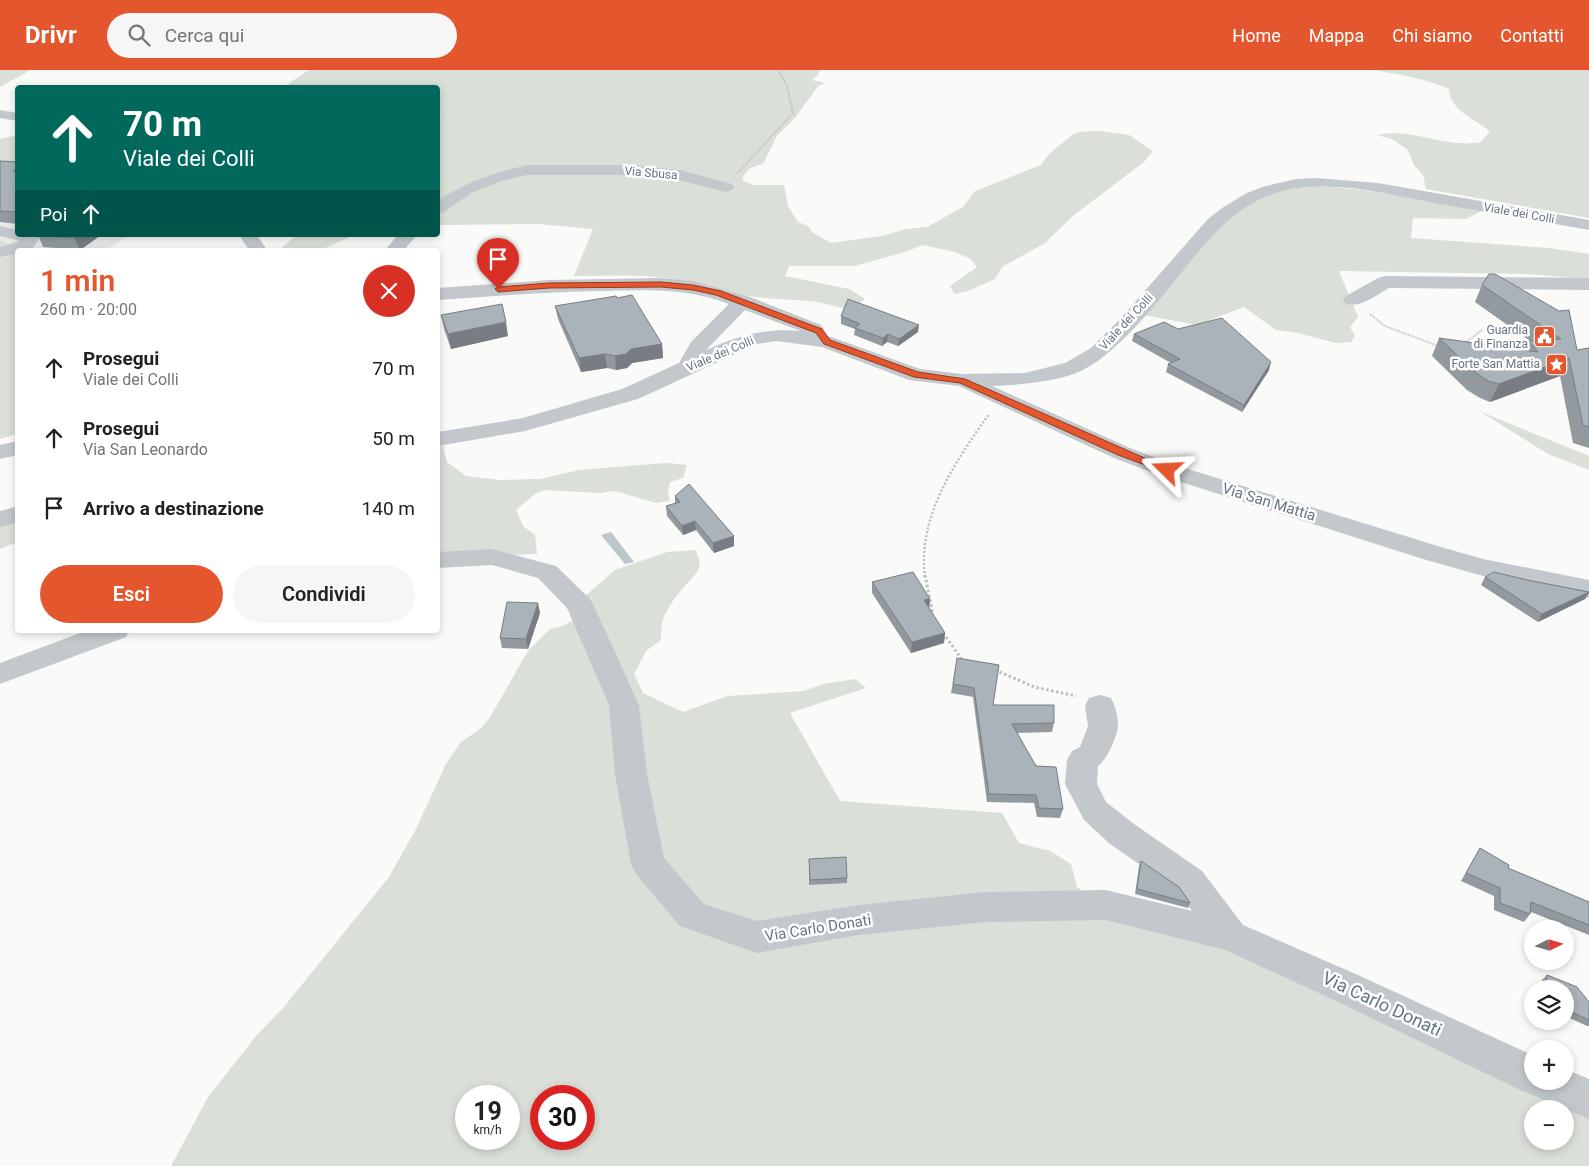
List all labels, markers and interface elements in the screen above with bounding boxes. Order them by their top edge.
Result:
search box [107,13,457,58]
text: Drivr [25,21,77,49]
icon: search [125,21,153,49]
text: Cerca qui [165,24,244,47]
text: Home [1232,25,1281,46]
text: Mappa [1309,25,1364,46]
text: Chi siamo [1392,25,1472,46]
text: Contatti [1500,25,1564,46]
text: 70 m [123,104,202,145]
icon: ahead [40,105,105,170]
text: Viale dei Colli [123,146,255,171]
street label: Via Sbusa [624,164,678,182]
icon: ahead [77,200,105,228]
street label: Viale dei Colli [1482,200,1556,226]
text: Poi [40,203,67,226]
pin [477,238,519,289]
icon: arrive [484,245,512,273]
text: 1 min [40,263,115,298]
button: close [363,265,415,317]
street label: Viale dei Colli [1096,291,1156,353]
text: 260 m · 20:00 [40,300,137,319]
place label: Guardia di Finanza [1474,323,1528,351]
public building icon: Guardia di Finanza [1532,325,1556,349]
street label: Viale dei Colli [684,334,756,374]
text: Prosegui [83,347,159,370]
place icon: Forte San Mattia [1544,352,1568,376]
icon: ahead [40,354,68,382]
text: 70 m [372,357,415,380]
place label: Forte San Mattia [1451,357,1540,371]
text: Viale dei Colli [83,370,179,389]
text: Prosegui [83,417,159,440]
icon: ahead [40,424,68,452]
text: 50 m [372,427,415,450]
text: Via San Leonardo [83,440,208,459]
position arrow [1140,443,1192,495]
street label: Via San Mattia [1220,479,1318,525]
icon: arrive [40,494,68,522]
text: Arrivo a destinazione [83,497,264,520]
text: 140 m [362,497,415,520]
button: Esci [40,565,223,623]
button: Condividi [233,565,415,623]
street label: Via Carlo Donati [764,911,872,945]
north arrow [1524,920,1574,970]
map controls [1524,920,1574,1150]
street label: Via Carlo Donati [1319,967,1445,1040]
button: layers [1524,980,1574,1030]
button: + [1524,1040,1574,1090]
speed limit sign: 30 [530,1085,595,1150]
text: 19 [473,1097,502,1126]
button: − [1524,1100,1574,1150]
text: km/h [473,1123,502,1137]

